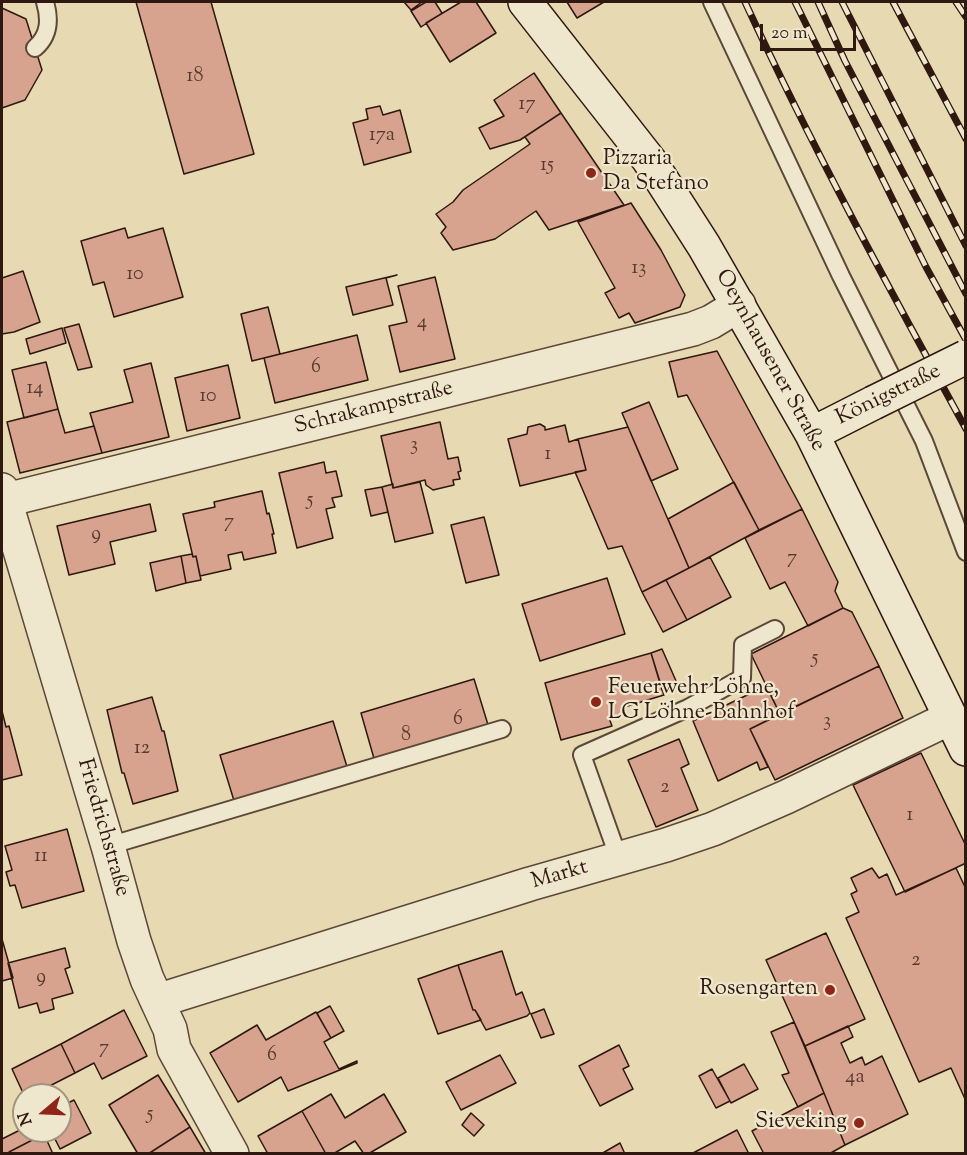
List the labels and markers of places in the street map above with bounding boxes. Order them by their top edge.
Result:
place label: Pizzaria Da Stefano [603,147,709,198]
marker: Pizzaria Da Stefano [584,166,598,180]
place label: Feuerwehr Löhne, LG Löhne-Bahnhof [608,676,795,728]
marker: Feuerwehr Löhne, LG Löhne-Bahnhof [589,695,603,709]
place label: Rosengarten [700,977,818,1003]
marker: Rosengarten [823,983,837,997]
place label: Sieveking [755,1110,847,1136]
marker: Sieveking [852,1116,866,1130]

